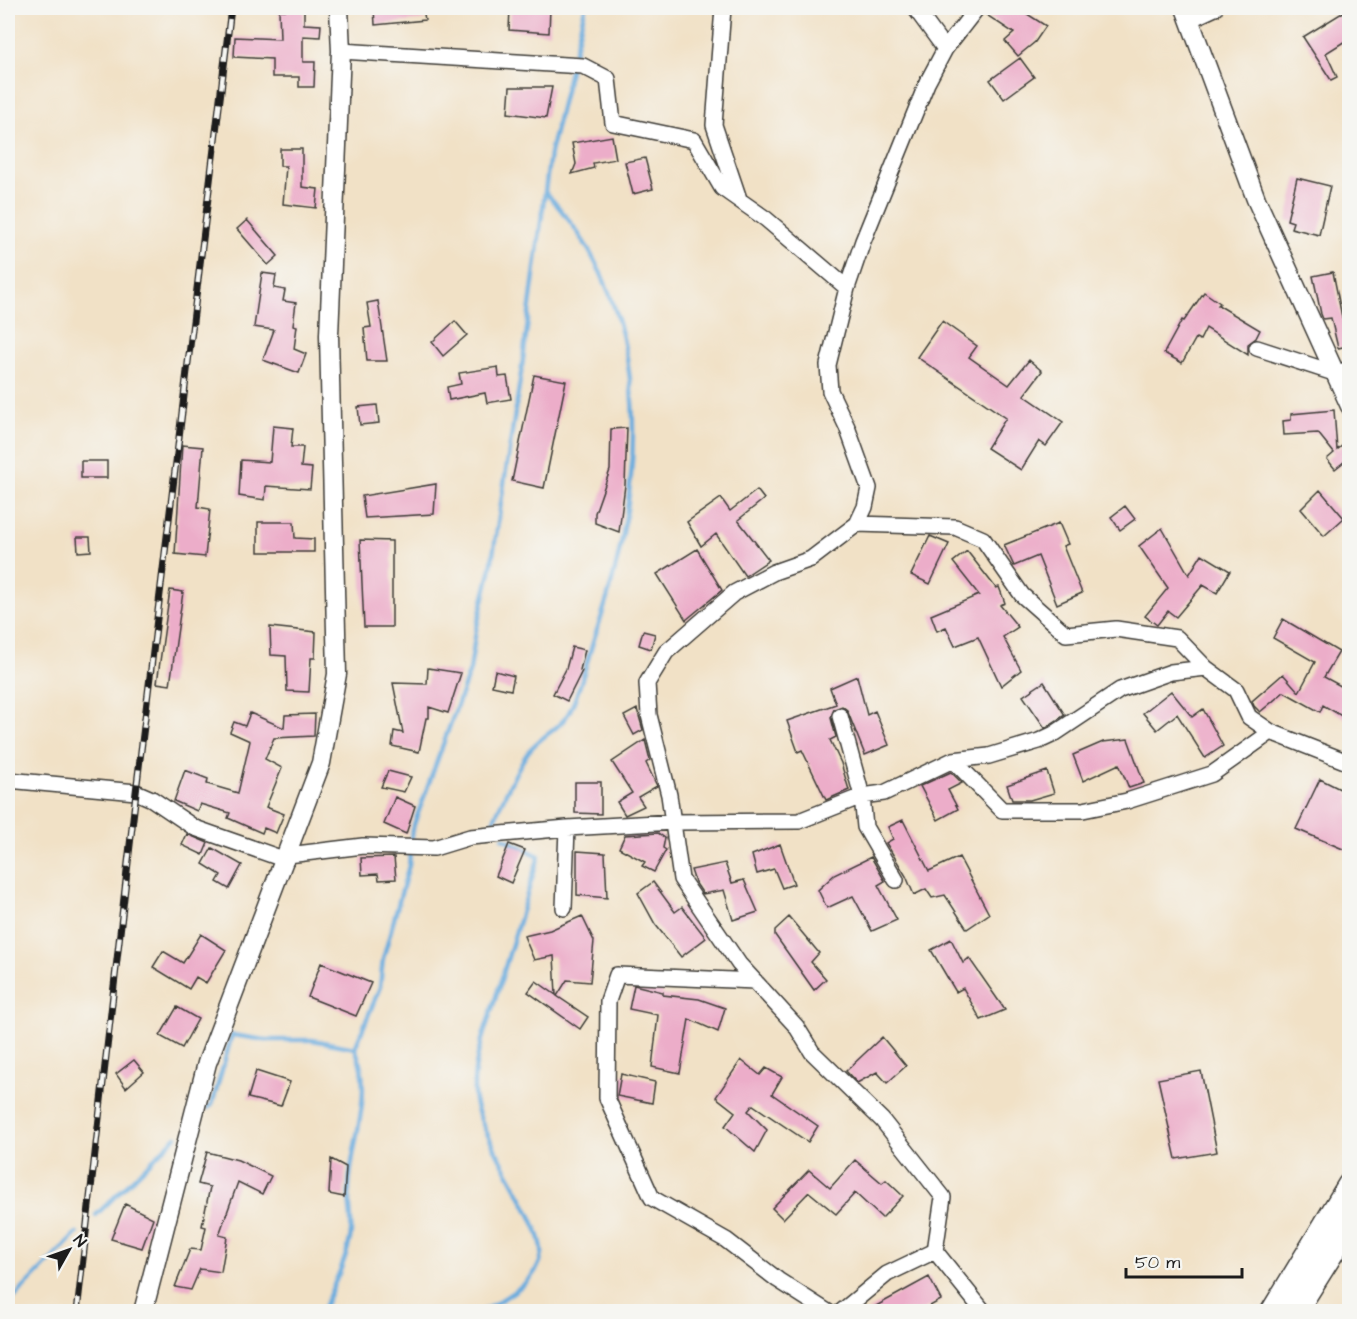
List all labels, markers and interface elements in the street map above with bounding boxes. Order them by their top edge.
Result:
north arrow [39,1220,99,1280]
text: N [68,1230,91,1252]
scale bar [1126,1241,1242,1279]
text: 50 m [1135,1250,1180,1275]

